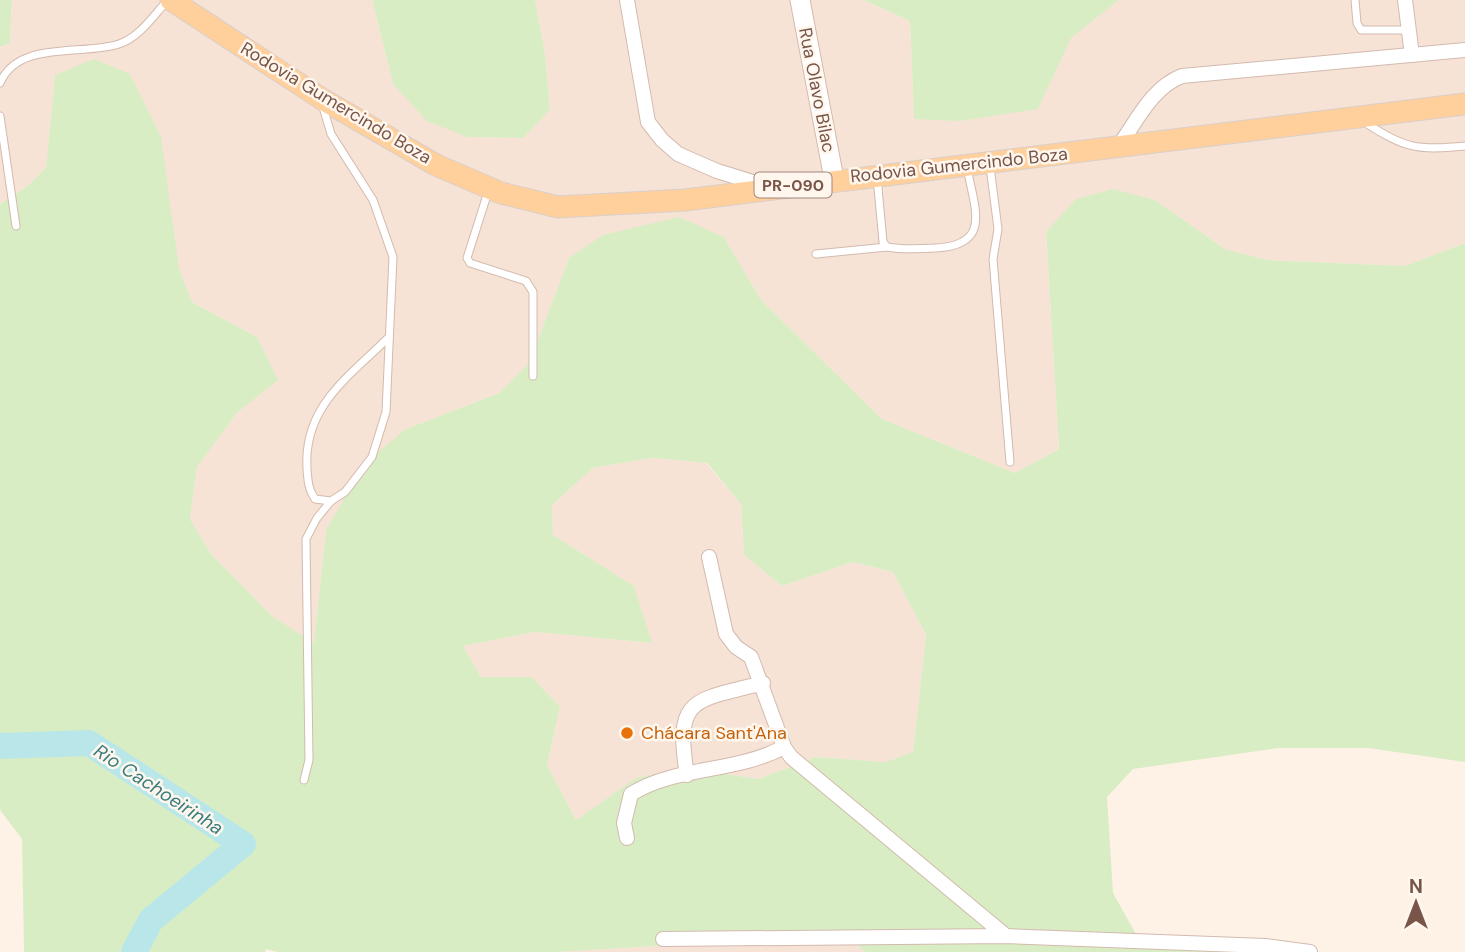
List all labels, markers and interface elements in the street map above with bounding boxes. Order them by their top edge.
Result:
street label: Rua Olavo Bilac [793,25,841,155]
street label: Rodovia Gumercindo Boza [236,36,436,170]
street label: Rodovia Gumercindo Boza [849,142,1069,188]
road number: PR-090 [754,172,832,197]
place label: Chácara Sant'Ana [641,721,787,745]
marker: Chácara Sant'Ana [619,725,635,741]
water label: Rio Cachoeirinha [89,738,228,841]
north arrow [1381,868,1451,938]
text: N [1409,874,1423,899]

